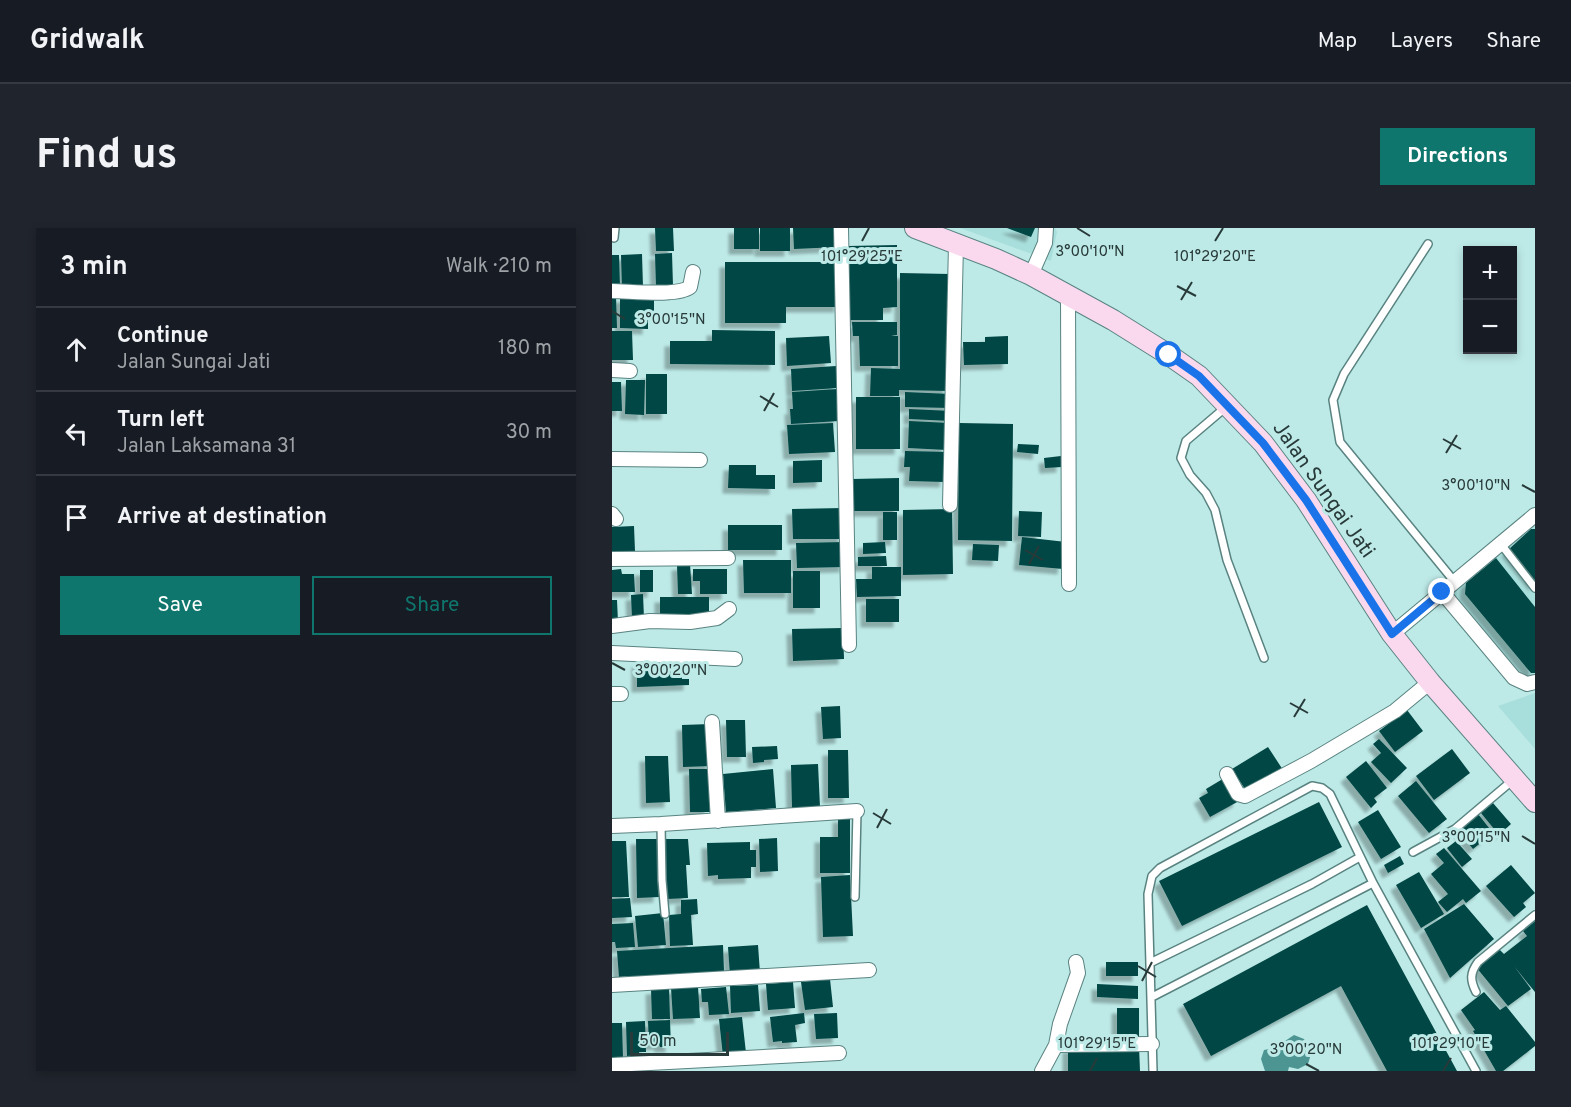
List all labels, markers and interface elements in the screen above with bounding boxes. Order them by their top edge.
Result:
text: Gridwalk [30,23,145,59]
text: Map [1318,28,1357,55]
text: Layers [1390,28,1453,55]
text: Share [1486,28,1541,55]
button: Directions [1380,128,1535,185]
text: Find us [36,130,177,183]
text: 3°00'10"N [1055,243,1125,262]
map controls [1463,246,1517,354]
button: + [1463,246,1517,300]
text: 101°29'25"E [821,248,903,267]
text: 101°29'20"E [1174,248,1256,267]
text: 3 min [60,251,128,284]
text: Walk · 210 m [446,254,552,280]
button: − [1463,300,1517,354]
text: 3°00'15"N [636,311,706,330]
text: Continue [117,323,208,350]
icon: ahead [60,333,93,366]
text: 180 m [498,336,552,362]
route start [1155,341,1181,367]
text: Jalan Sungai Jati [117,350,270,376]
text: Turn left [117,407,205,434]
street label: Jalan Sungai Jati [1266,416,1380,564]
icon: left [60,417,93,450]
text: 30 m [506,420,552,446]
text: Jalan Laksamana 31 [117,434,296,460]
text: 3°00'10"N [1441,477,1511,496]
icon: arrive [60,501,93,534]
text: Arrive at destination [117,504,327,531]
button: Save [60,576,300,635]
button: Share [312,576,552,635]
route end [1428,578,1454,604]
text: 3°00'20"N [635,662,708,681]
text: 3°00'15"N [1441,829,1511,848]
scale bar [630,1029,729,1056]
text: 50 m [639,1032,677,1052]
text: 101°29'15"E [1058,1035,1136,1054]
text: 101°29'10"E [1412,1035,1490,1054]
text: 3°00'20"N [1270,1041,1343,1060]

